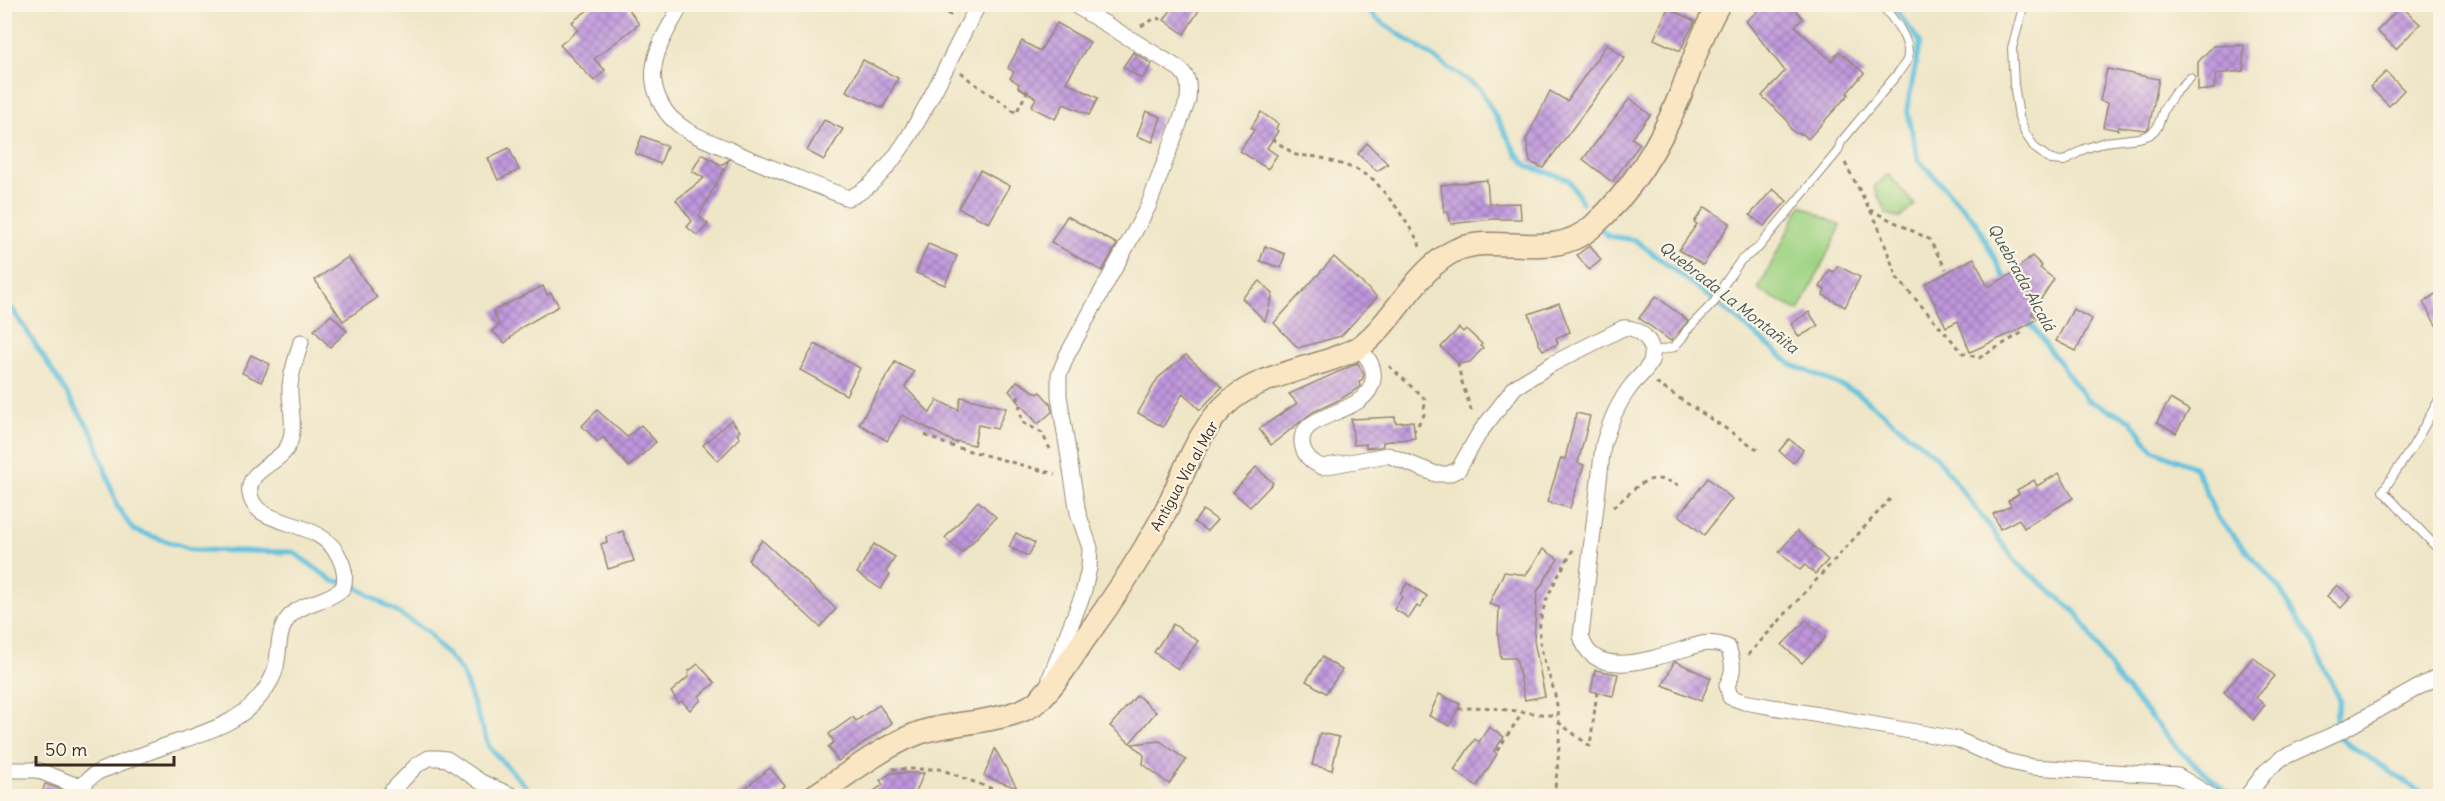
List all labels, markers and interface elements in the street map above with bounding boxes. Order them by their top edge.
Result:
water label: Quebrada Alcalá [1984,220,2060,335]
water label: Quebrada La Montañita [1655,236,1803,358]
street label: Antigua Vía al Mar [1146,418,1222,534]
scale bar [36,729,174,767]
text: 50 m [45,738,87,761]

